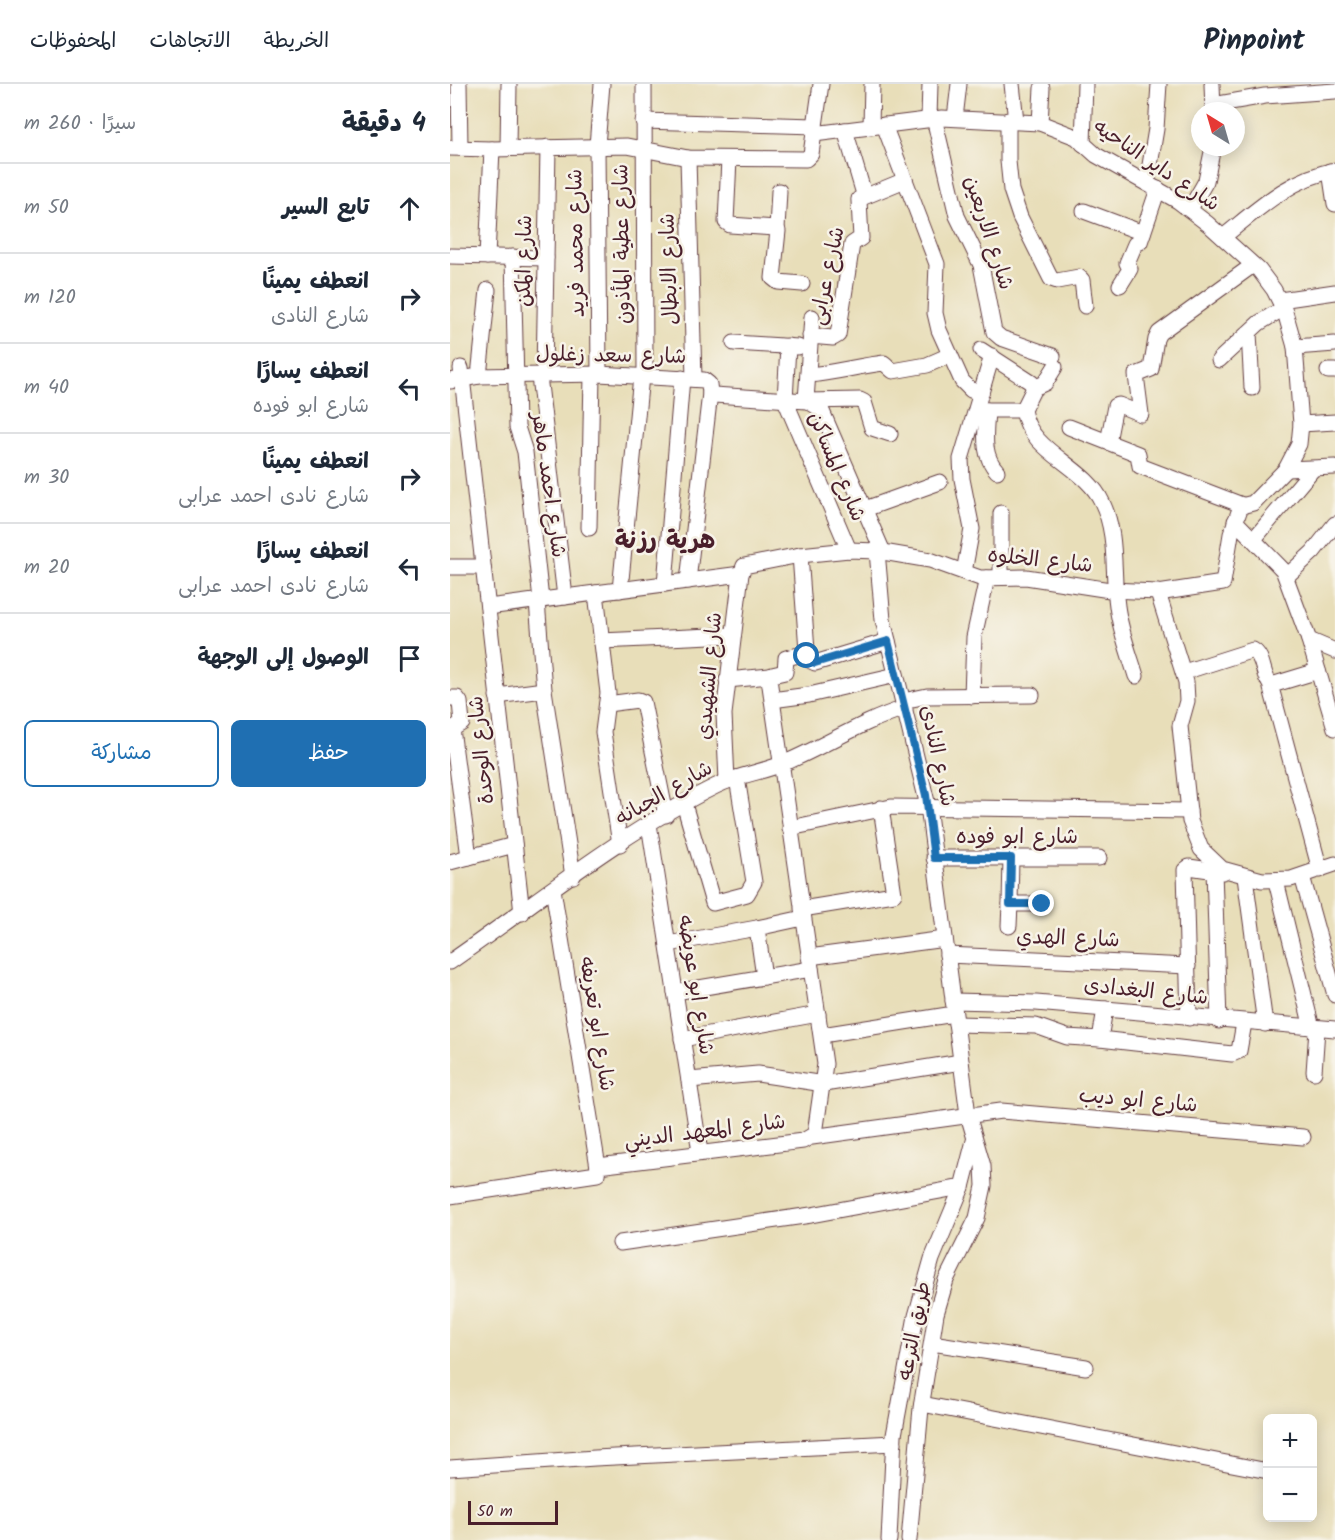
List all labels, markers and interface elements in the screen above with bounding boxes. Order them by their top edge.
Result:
text: Pinpoint [1204,19,1305,64]
text: المحفوظات [30,25,116,58]
text: الاتجاهات [149,25,231,58]
text: الخريطة [264,25,329,58]
north arrow [1191,102,1245,156]
text: 4 دقيقة [342,103,426,145]
text: سيرًا · 260 m [24,108,136,140]
street label: شارع داير الناحيه [1086,111,1226,221]
street label: شارع عطية المأذون [605,164,641,324]
street label: شارع محمد فريد [559,168,595,318]
street label: شارع الاربعين [954,172,1022,294]
text: تابع السير [282,191,369,226]
text: 50 m [24,192,69,224]
icon: ahead [393,192,426,225]
street label: شارع الابطال [652,213,688,325]
street label: شارع المكن [508,215,542,307]
street label: شارع عرابى [801,224,855,328]
text: انعطف يمينًا [262,265,369,300]
text: 120 m [24,282,76,314]
icon: right [393,282,426,315]
text: شارع النادى [271,301,369,333]
street label: شارع سعد زغلول [535,338,687,374]
text: انعطف يسارًا [257,355,369,390]
text: 40 m [24,372,69,404]
icon: left [393,372,426,405]
text: شارع ابو فوده [253,391,369,423]
street label: شارع المساكن [798,407,874,527]
street label: شارع احمد ماهر [521,408,575,560]
text: انعطف يمينًا [262,445,369,480]
text: 30 m [24,462,69,494]
icon: right [393,462,426,495]
text: شارع نادى احمد عرابى [178,481,369,513]
district label: هرية رزنة [615,522,715,561]
text: انعطف يسارًا [257,535,369,570]
street label: شارع الخلوه [986,539,1094,583]
text: 20 m [24,552,70,584]
icon: left [393,552,426,585]
text: شارع نادى احمد عرابى [178,571,369,603]
street label: شارع الشهيدي [688,611,732,741]
text: الوصول إلى الوجهة [197,641,369,676]
icon: arrive [393,642,426,675]
route start [793,642,819,668]
street label: شارع الوحدة [460,694,504,806]
street label: شارع النادى [910,702,964,810]
button: مشاركة [24,720,219,787]
button: حفظ [231,720,426,787]
street label: شارع الجبانه [609,753,719,835]
street label: شارع ابو فوده [956,821,1078,854]
route end [1028,890,1054,916]
street label: شارع ابو عويضه [668,913,722,1057]
street label: شارع الهدي [1016,921,1120,957]
street label: شارع ابو تعريفه [569,954,623,1094]
street label: شارع البغدادى [1082,969,1210,1015]
street label: شارع ابو ديب [1077,1079,1199,1123]
street label: شارع المعهد الديني [622,1106,788,1159]
street label: طريق الترعه [889,1279,941,1383]
map controls [1263,1414,1317,1522]
button: + [1263,1414,1317,1468]
button: − [1263,1468,1317,1522]
scale bar [468,1498,558,1526]
text: 50 m [477,1499,513,1524]

